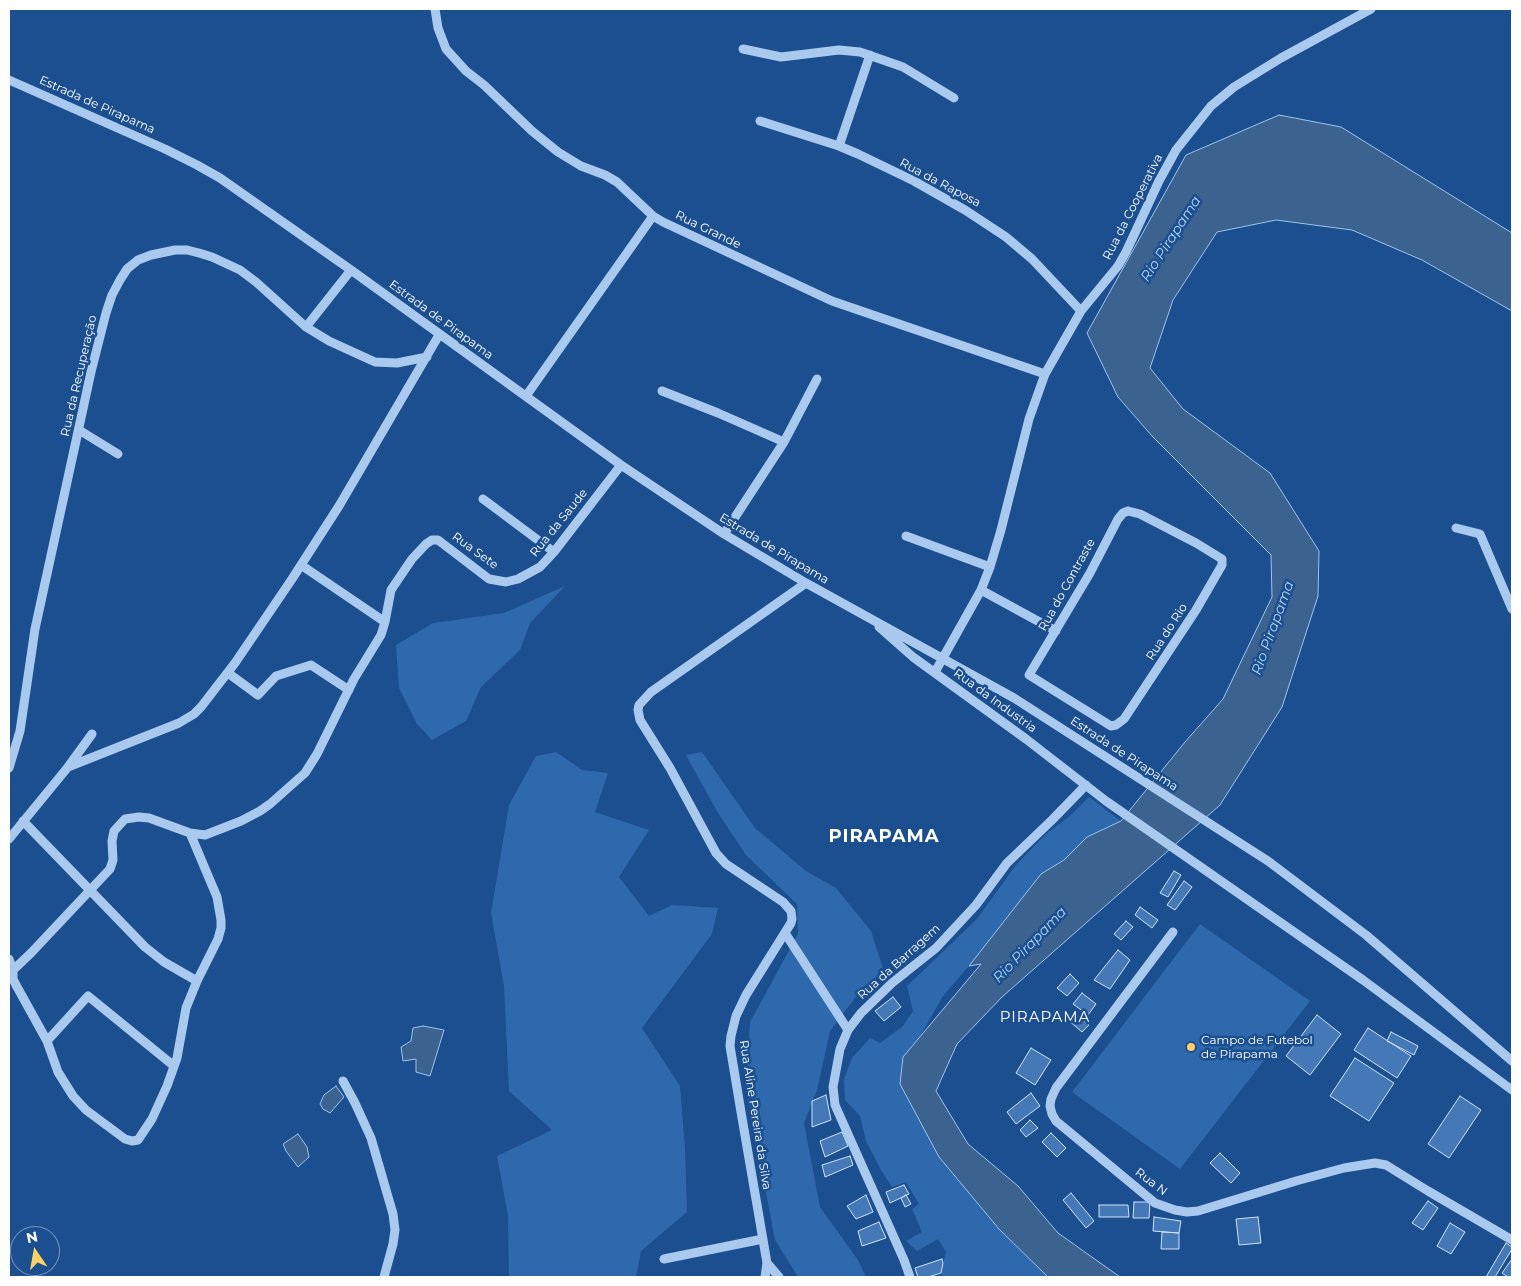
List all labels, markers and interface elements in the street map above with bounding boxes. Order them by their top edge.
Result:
street label: Estrada de Pirapama [37,73,157,137]
street label: Rua da Cooperativa [1100,152,1166,262]
street label: Rua da Raposa [897,156,983,210]
water label: Rio Pirapama [1137,193,1205,285]
street label: Rua Grande [673,208,743,252]
street label: Estrada de Pirapama [386,277,496,363]
street label: Rua da Recuperação [58,314,100,438]
street label: Rua da Saude [527,486,591,560]
street label: Estrada de Pirapama [717,511,831,587]
street label: Rua Sete [449,529,501,573]
street label: Rua do Contraste [1036,536,1098,634]
water label: Rio Pirapama [1248,579,1298,677]
street label: Rua do Rio [1143,601,1191,663]
street label: Rua da Industria [951,666,1039,736]
street label: Estrada de Pirapama [1068,714,1180,794]
district label: PIRAPAMA [827,826,941,848]
water label: Rio Pirapama [990,904,1070,986]
street label: Rua da Barragem [855,921,943,1003]
district label: PIRAPAMA [999,1009,1091,1027]
place label: Campo de Futebol de Pirapama [1201,1033,1313,1061]
street label: Rua Aline Pereira da Silva [736,1039,774,1191]
marker: Campo de Futebol de Pirapama [1185,1041,1197,1053]
street label: Rua N [1132,1165,1170,1199]
north arrow [10,1226,60,1276]
text: N [25,1227,39,1247]

